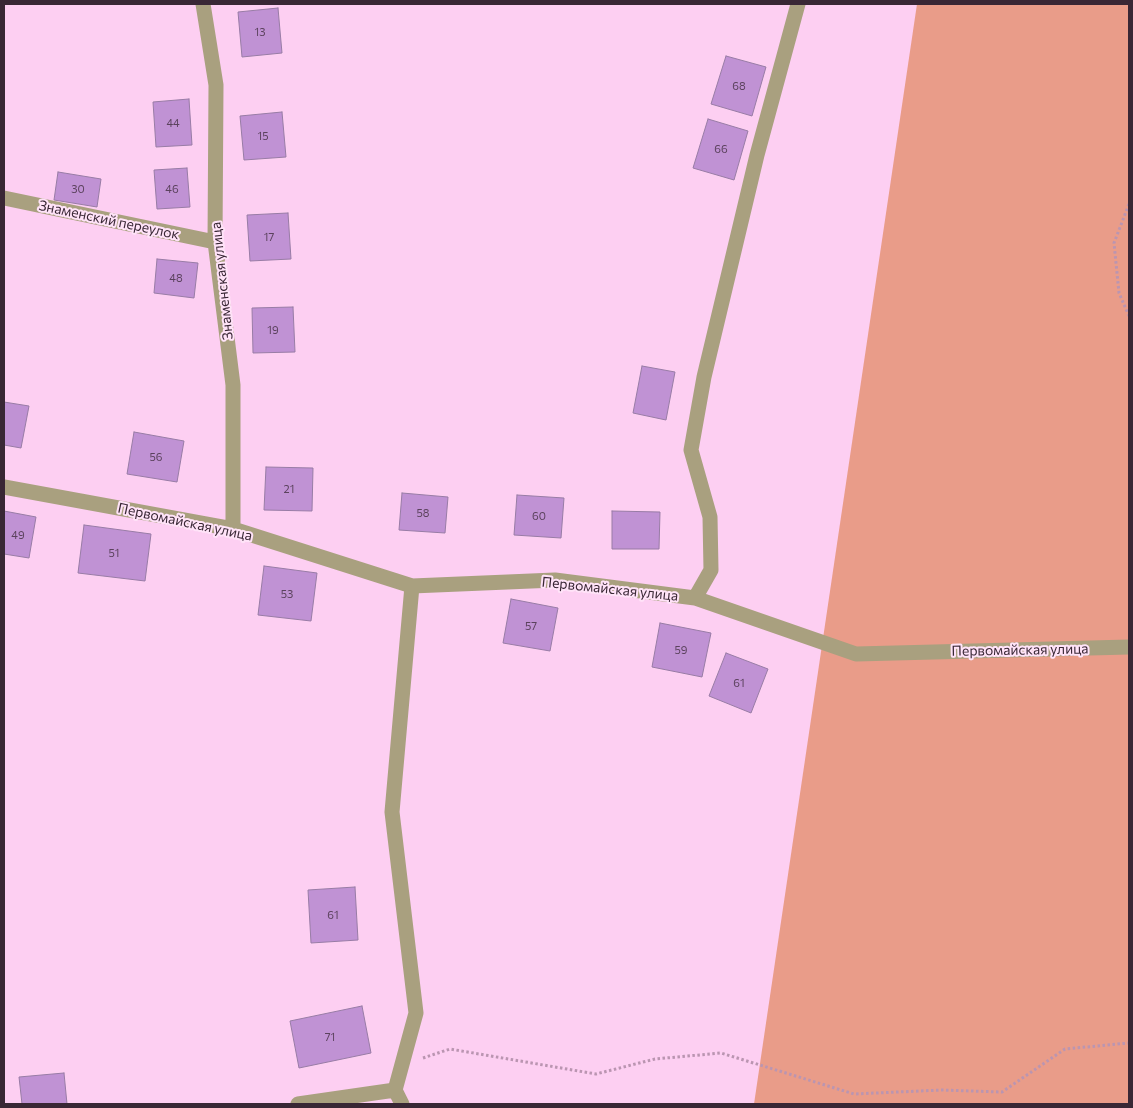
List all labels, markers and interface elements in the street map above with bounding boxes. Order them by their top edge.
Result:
house number: 13 [255,25,265,39]
house number: 68 [732,79,746,93]
house number: 44 [166,116,180,130]
house number: 15 [257,129,269,143]
house number: 66 [714,142,728,156]
house number: 30 [71,182,85,196]
house number: 46 [165,182,179,196]
street label: Знаменский переулок [37,197,181,243]
street label: Знаменская улица [207,221,237,341]
house number: 17 [264,230,274,244]
house number: 48 [169,271,183,285]
house number: 19 [267,323,279,337]
house number: 56 [150,450,162,464]
house number: 21 [284,482,294,496]
street label: Первомайская улица [116,500,254,544]
house number: 58 [417,506,429,520]
house number: 60 [532,509,546,523]
house number: 49 [11,528,25,542]
house number: 51 [108,546,120,560]
street label: Первомайская улица [541,573,679,605]
house number: 53 [281,587,293,601]
house number: 57 [525,619,537,633]
street label: Первомайская улица [951,640,1089,660]
house number: 59 [675,643,687,657]
house number: 61 [733,676,745,690]
house number: 61 [327,908,339,922]
house number: 71 [325,1030,335,1044]

